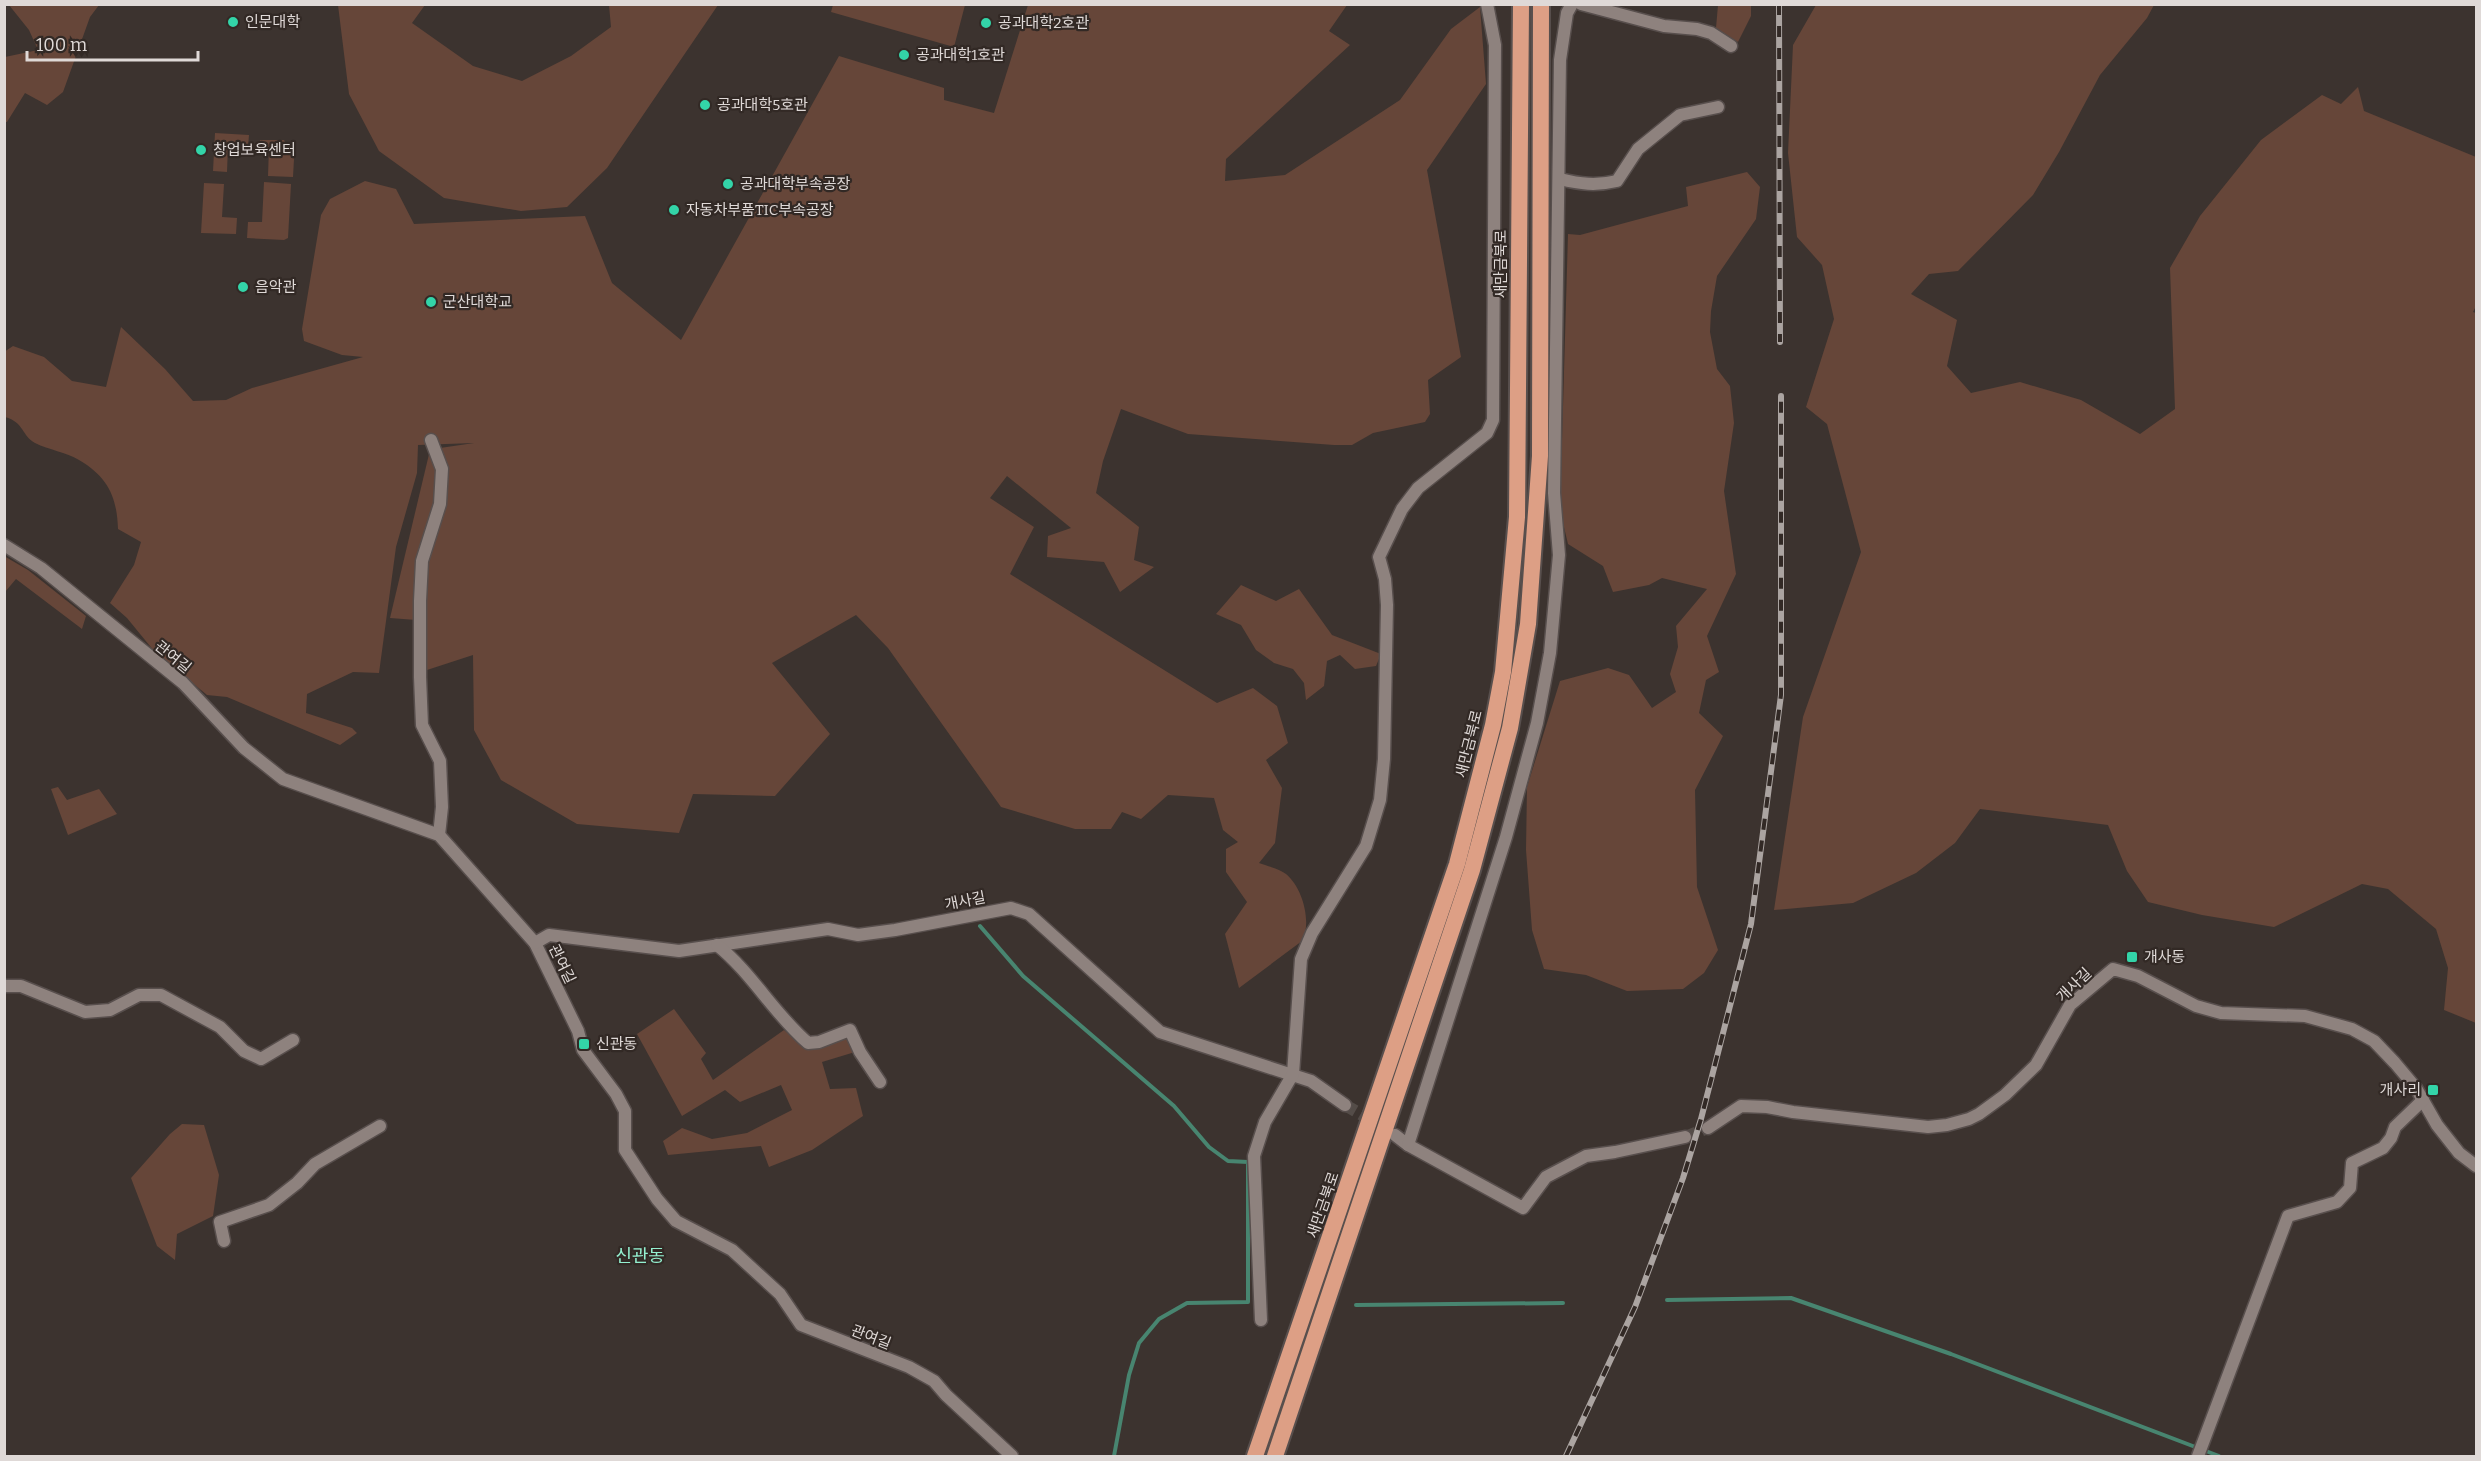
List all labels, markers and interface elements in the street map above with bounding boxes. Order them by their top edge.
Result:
place label: 인문대학 [245,13,300,31]
place label: 공과대학2호관 [998,14,1089,32]
marker: 인문대학 [226,15,240,29]
marker: 공과대학2호관 [979,16,993,30]
scale bar [27,24,198,62]
text: 100 m [36,34,87,56]
place label: 공과대학1호관 [916,46,1005,64]
marker: 공과대학1호관 [897,48,911,62]
place label: 공과대학5호관 [717,96,808,114]
marker: 공과대학5호관 [698,98,712,112]
place label: 창업보육센터 [213,141,296,159]
marker: 창업보육센터 [194,143,208,157]
place label: 공과대학부속공장 [740,175,851,193]
marker: 공과대학부속공장 [721,177,735,191]
place label: 자동차부품TIC부속공장 [686,201,834,219]
marker: 자동차부품TIC부속공장 [667,203,681,217]
street label: 새만금북로 [1492,229,1510,299]
place label: 음악관 [255,278,297,296]
marker: 음악관 [236,280,250,294]
place label: 군산대학교 [443,293,512,311]
marker: 군산대학교 [424,295,438,309]
street label: 관여길 [151,637,195,677]
street label: 새만금북로 [1452,708,1486,780]
street label: 개사길 [943,888,987,914]
street label: 관여길 [545,941,579,987]
place label: 개사동 [2144,948,2185,966]
marker: 개사동 [2125,950,2139,964]
street label: 개사길 [2053,964,2095,1006]
place label: 신관동 [596,1035,637,1053]
marker: 신관동 [577,1037,591,1051]
place label: 개사리 [2380,1081,2421,1099]
marker: 개사리 [2426,1083,2440,1097]
street label: 새만금북로 [1303,1169,1343,1241]
district label: 신관동 [615,1245,665,1267]
street label: 관여길 [848,1321,894,1353]

